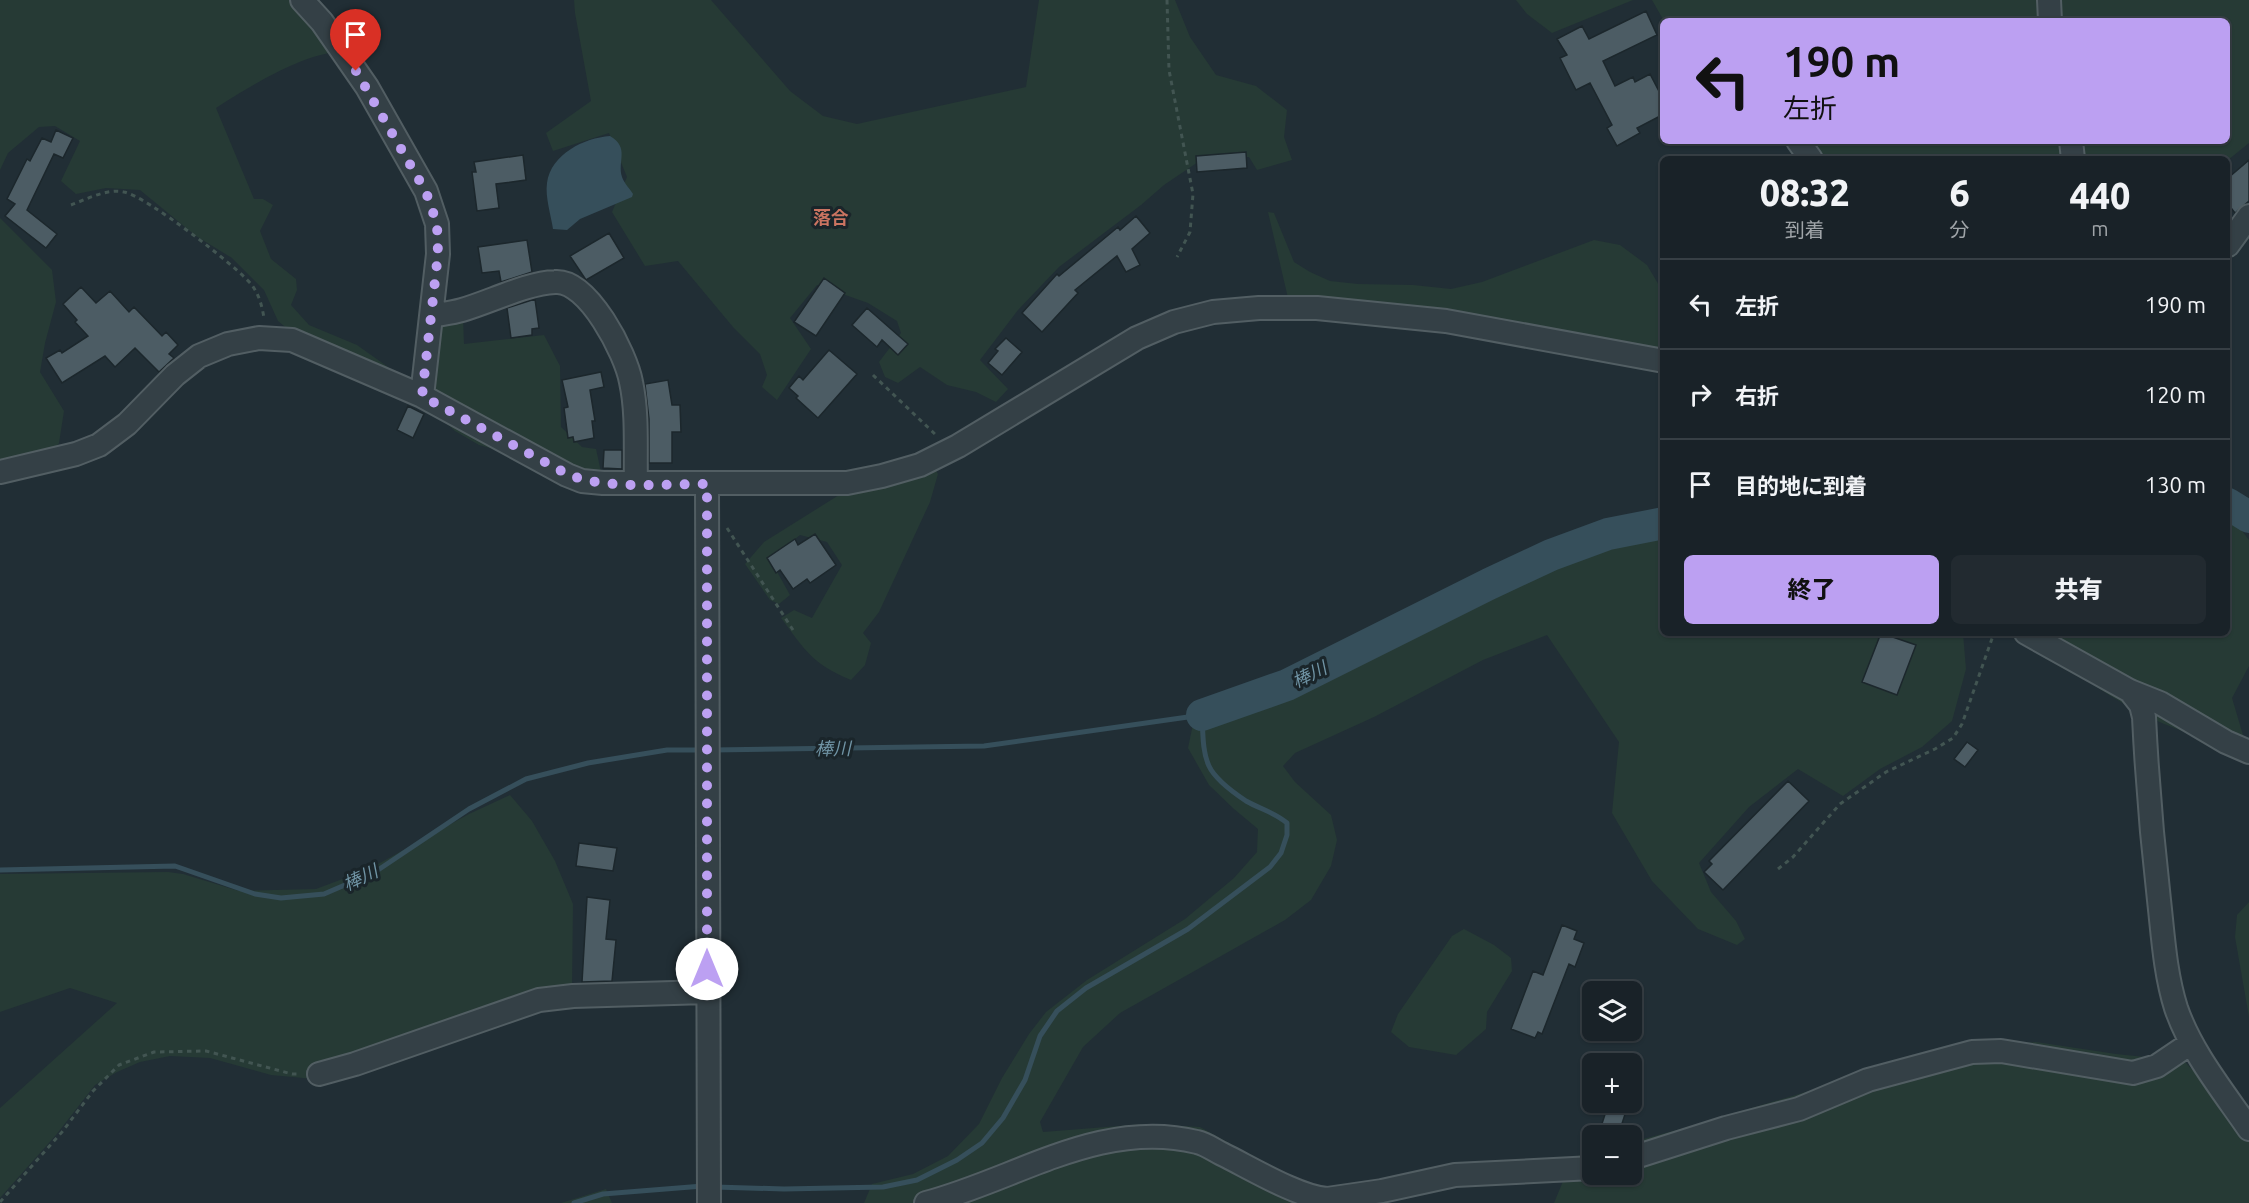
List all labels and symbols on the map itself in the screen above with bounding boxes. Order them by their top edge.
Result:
pin [330,9,381,71]
district label: 落合 [813,207,849,227]
water label: 棒川 [1288,656,1331,691]
water label: 棒川 [815,738,853,758]
water label: 棒川 [339,859,382,894]
position arrow [675,937,739,1001]

